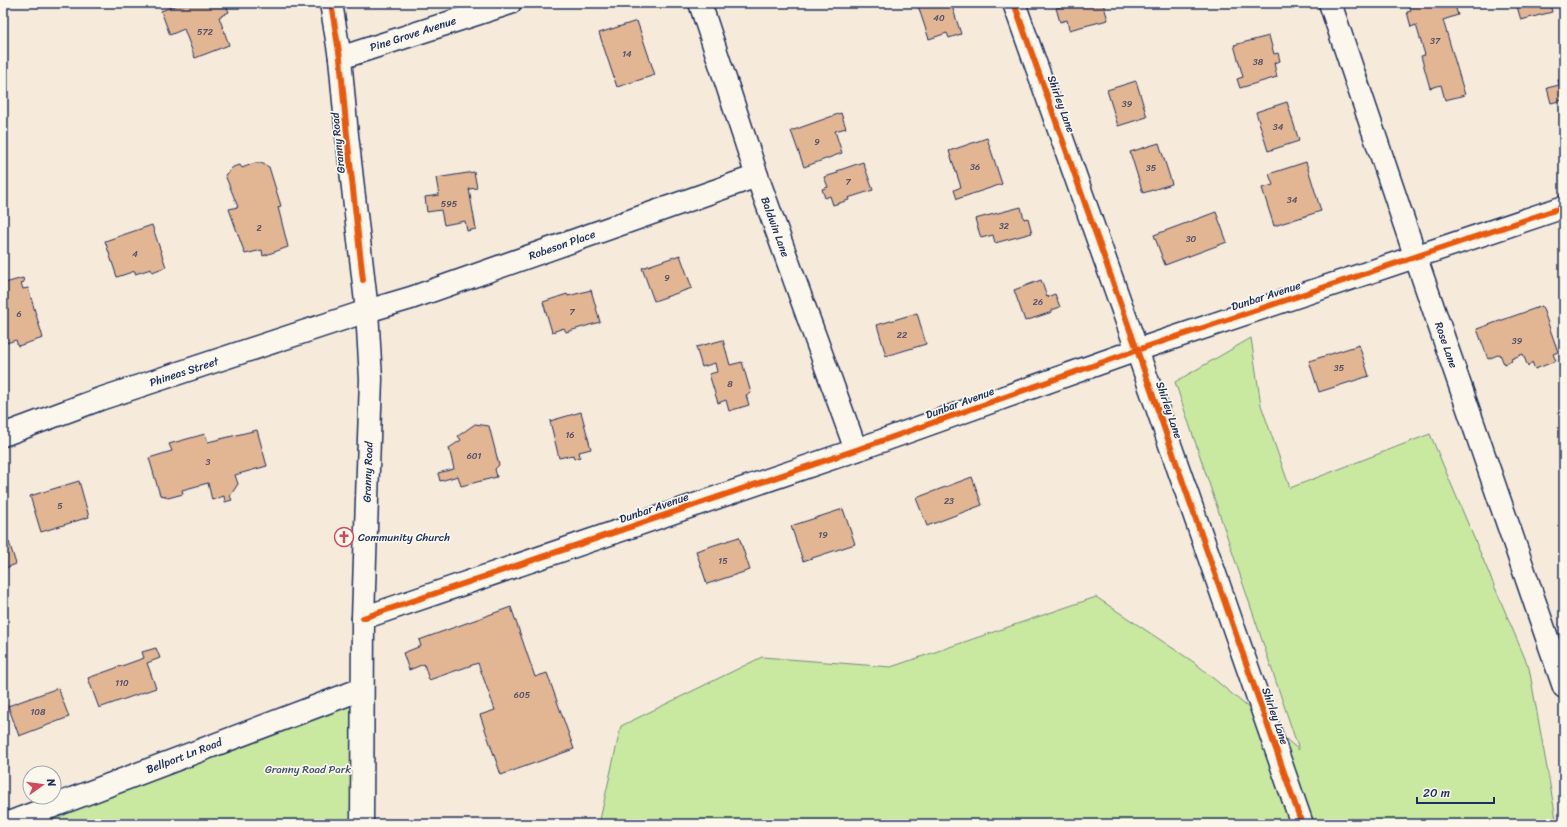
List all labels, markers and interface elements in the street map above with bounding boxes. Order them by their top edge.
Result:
house number: 40 [933,10,945,26]
street label: Pine Grove Avenue [367,11,459,57]
house number: 572 [197,24,213,40]
house number: 37 [1430,33,1441,49]
house number: 14 [622,46,632,62]
house number: 38 [1253,54,1264,70]
street label: Shirley Lane [1042,73,1080,136]
house number: 39 [1122,96,1133,112]
street label: Granny Road [325,111,351,174]
house number: 34 [1273,119,1284,135]
house number: 9 [814,134,820,150]
house number: 36 [970,159,980,175]
house number: 35 [1146,160,1157,176]
house number: 7 [845,174,851,190]
house number: 34 [1287,192,1298,208]
street label: Baldwin Lane [755,194,795,260]
house number: 595 [441,196,458,212]
house number: 32 [999,218,1009,234]
house number: 2 [256,220,262,236]
street label: Robeson Place [526,225,598,265]
house number: 30 [1186,231,1197,247]
house number: 4 [132,246,138,262]
house number: 9 [664,270,670,286]
street label: Dunbar Avenue [1229,276,1304,316]
house number: 26 [1033,294,1043,310]
house number: 7 [569,304,575,320]
house number: 6 [16,306,22,322]
street label: Rose Lane [1429,319,1463,371]
house number: 22 [897,327,907,343]
house number: 39 [1512,333,1523,349]
street label: Phineas Street [147,352,222,392]
house number: 35 [1334,360,1345,376]
house number: 8 [727,376,733,392]
street label: Shirley Lane [1150,379,1188,442]
street label: Dunbar Avenue [923,382,998,424]
house number: 16 [566,427,574,443]
street label: Granny Road [357,440,379,503]
house number: 601 [467,448,481,464]
house number: 3 [206,454,211,470]
street label: Dunbar Avenue [617,487,692,529]
house number: 23 [944,493,954,509]
house number: 5 [57,498,63,514]
church icon: Community Church [333,526,355,548]
house number: 19 [818,527,828,543]
place label: Community Church [358,528,450,547]
house number: 15 [718,553,728,569]
house number: 110 [115,675,129,691]
street label: Shirley Lane [1256,685,1294,748]
house number: 605 [514,687,531,703]
house number: 108 [31,704,46,720]
street label: Bellport Ln Road [143,732,226,779]
park label: Granny Road Park [265,760,351,779]
north arrow [22,765,62,805]
text: N [41,776,61,789]
scale bar [1417,779,1494,805]
text: 20 m [1423,782,1450,804]

